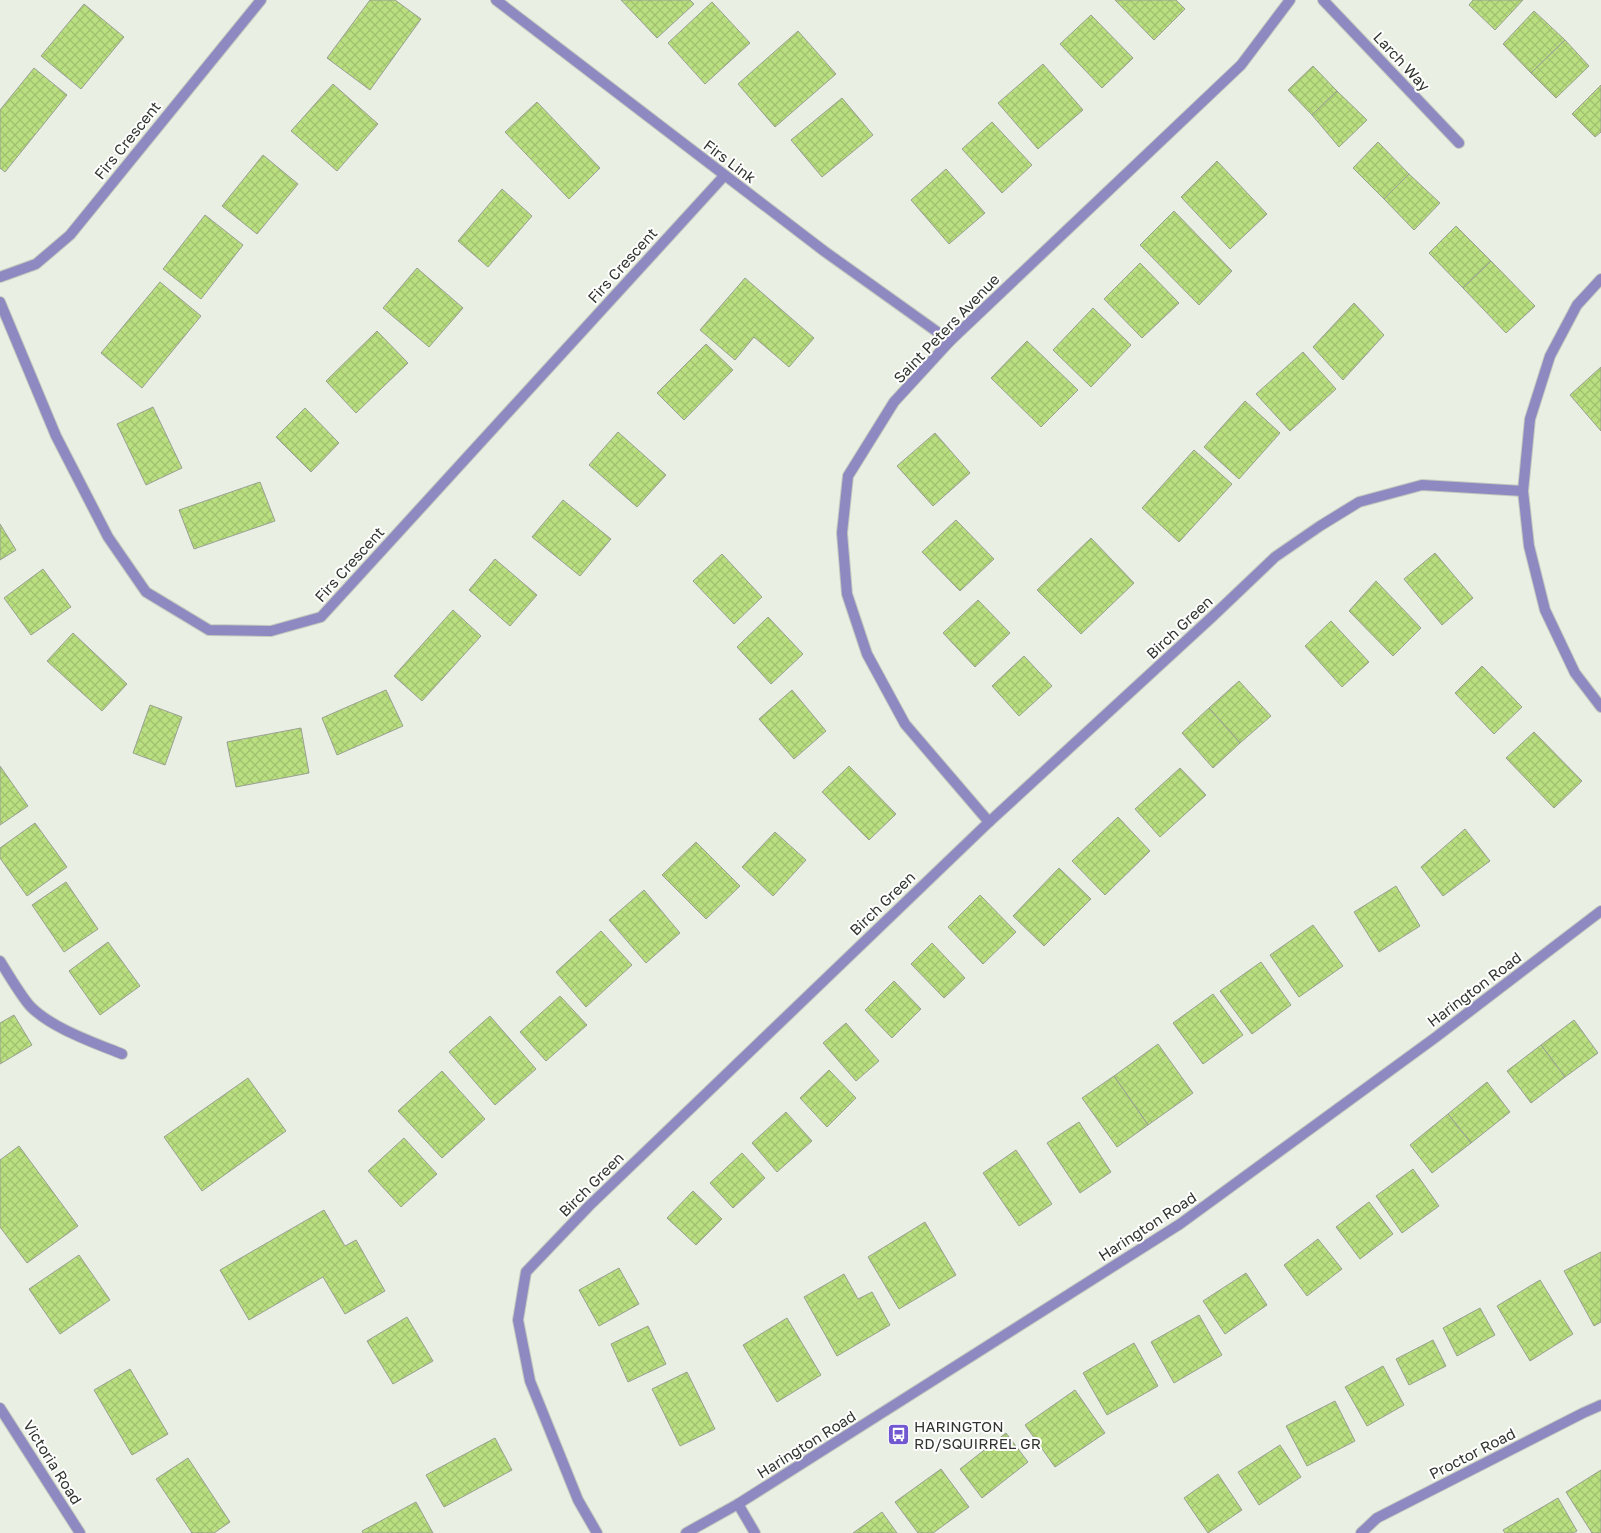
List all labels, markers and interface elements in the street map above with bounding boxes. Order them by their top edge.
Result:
street label: Larch Way [1370,28,1434,95]
street label: Firs Crescent [90,97,164,183]
street label: Firs Link [700,136,760,187]
street label: Firs Crescent [584,224,660,306]
street label: Saint Peters Avenue [889,270,1003,386]
street label: Firs Crescent [311,523,387,605]
street label: Birch Green [1142,592,1216,662]
street label: Birch Green [846,867,918,939]
street label: Harington Road [1423,948,1525,1030]
street label: Birch Green [555,1148,627,1220]
street label: Harington Road [1095,1188,1199,1264]
street label: Harington Road [753,1406,859,1482]
street label: Victoria Road [20,1416,86,1508]
place label: HARINGTON RD/SQUIRREL GR [914,1417,1041,1452]
bus stop icon: HARINGTON RD/SQUIRREL GR [886,1423,910,1447]
street label: Proctor Road [1426,1424,1518,1482]

